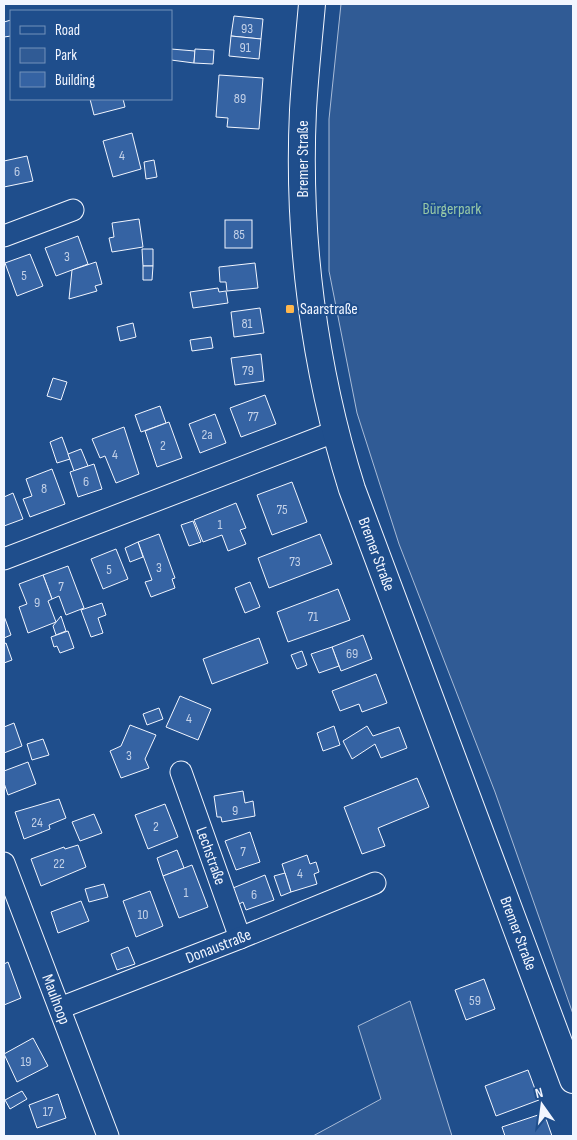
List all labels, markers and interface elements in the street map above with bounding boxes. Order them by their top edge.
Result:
legend [10,10,172,100]
house number: 93 [241,20,253,37]
text: Road [55,21,80,40]
house number: 91 [239,39,251,56]
text: Park [55,46,77,65]
text: Building [55,71,95,90]
house number: 89 [234,90,246,107]
street label: Bremer Straße [294,120,313,198]
house number: 4 [119,147,125,164]
house number: 6 [14,163,20,180]
park label: Bürgerpark [423,200,481,219]
house number: 85 [233,226,245,243]
house number: 3 [64,248,70,265]
house number: 5 [21,267,27,284]
place label: Saarstraße [300,300,358,319]
marker: Saarstraße [284,303,296,315]
house number: 81 [241,315,253,332]
house number: 79 [242,362,254,379]
house number: 77 [247,408,259,425]
house number: 2a [201,426,213,443]
house number: 2 [160,437,166,454]
house number: 4 [112,446,118,463]
house number: 6 [83,473,89,490]
house number: 8 [41,480,47,497]
house number: 75 [276,501,288,518]
street label: Bremer Straße [354,515,399,594]
house number: 1 [218,516,223,533]
house number: 73 [289,553,301,570]
house number: 3 [156,559,162,576]
house number: 5 [106,561,112,578]
house number: 7 [58,578,64,595]
house number: 9 [34,594,40,611]
house number: 71 [308,608,318,625]
house number: 69 [346,645,358,662]
house number: 4 [186,710,192,727]
house number: 3 [126,747,132,764]
house number: 9 [232,802,238,819]
house number: 24 [31,814,43,831]
house number: 2 [153,818,159,835]
street label: Lechstraße [192,825,230,887]
house number: 7 [240,843,246,860]
house number: 22 [53,855,65,872]
house number: 4 [297,865,303,882]
house number: 1 [184,884,189,901]
house number: 6 [251,886,257,903]
street label: Bremer Straße [496,894,541,973]
house number: 10 [137,906,149,923]
street label: Donaustraße [183,925,254,968]
street label: Maulhoop [38,972,74,1027]
house number: 59 [469,992,481,1009]
house number: 19 [20,1053,32,1070]
north arrow [517,1080,567,1130]
text: N [533,1084,545,1102]
house number: 17 [43,1103,54,1120]

